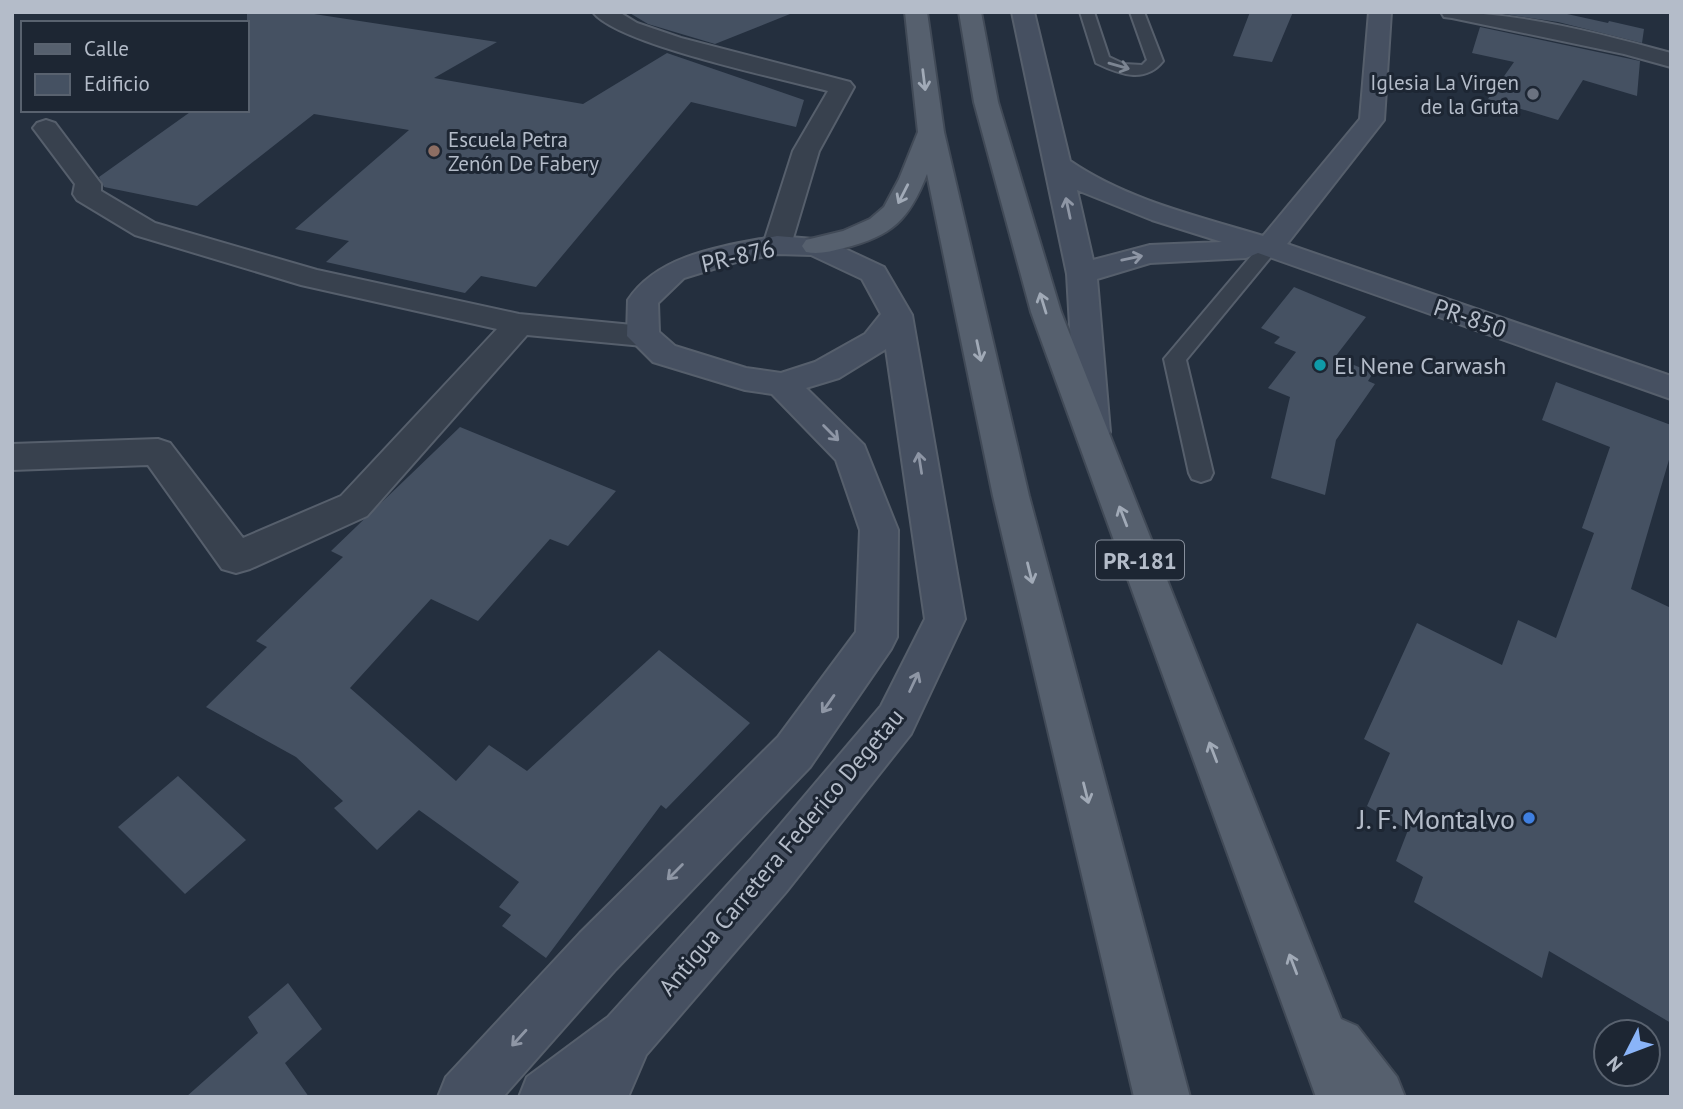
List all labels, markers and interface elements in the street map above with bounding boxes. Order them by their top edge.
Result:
legend [21,21,248,112]
text: Calle [84,35,129,62]
one-way arrow [1107,60,1129,73]
one-way arrow [918,68,931,91]
place label: Iglesia La Virgen de la Gruta [1370,69,1519,120]
text: Edificio [84,70,150,97]
marker: Iglesia La Virgen de la Gruta [1525,86,1541,102]
place label: Escuela Petra Zenón De Fabery [448,126,599,177]
marker: Escuela Petra Zenón De Fabery [426,143,442,159]
one-way arrow [896,183,910,204]
one-way arrow [1061,197,1074,220]
street label: PR-876 [698,233,778,279]
one-way arrow [1120,250,1143,264]
street label: PR-850 [1430,291,1510,345]
one-way arrow [1036,292,1049,314]
one-way arrow [972,339,986,362]
place label: El Nene Carwash [1334,350,1507,381]
marker: El Nene Carwash [1312,357,1328,373]
one-way arrow [822,424,839,441]
one-way arrow [913,452,926,475]
one-way arrow [1116,506,1129,528]
road number: PR-181 [1096,540,1184,580]
one-way arrow [1024,561,1037,583]
one-way arrow [908,672,922,693]
one-way arrow [821,694,835,713]
street label: Antigua Carretera Federico Degetau [652,702,910,1002]
one-way arrow [1205,741,1218,763]
one-way arrow [1080,781,1093,804]
place label: J. F. Montalvo [1357,800,1515,837]
marker: J. F. Montalvo [1521,810,1537,826]
one-way arrow [667,864,684,881]
one-way arrow [1286,954,1299,976]
north arrow [1592,1018,1662,1088]
one-way arrow [511,1029,528,1046]
text: N [1601,1052,1627,1077]

